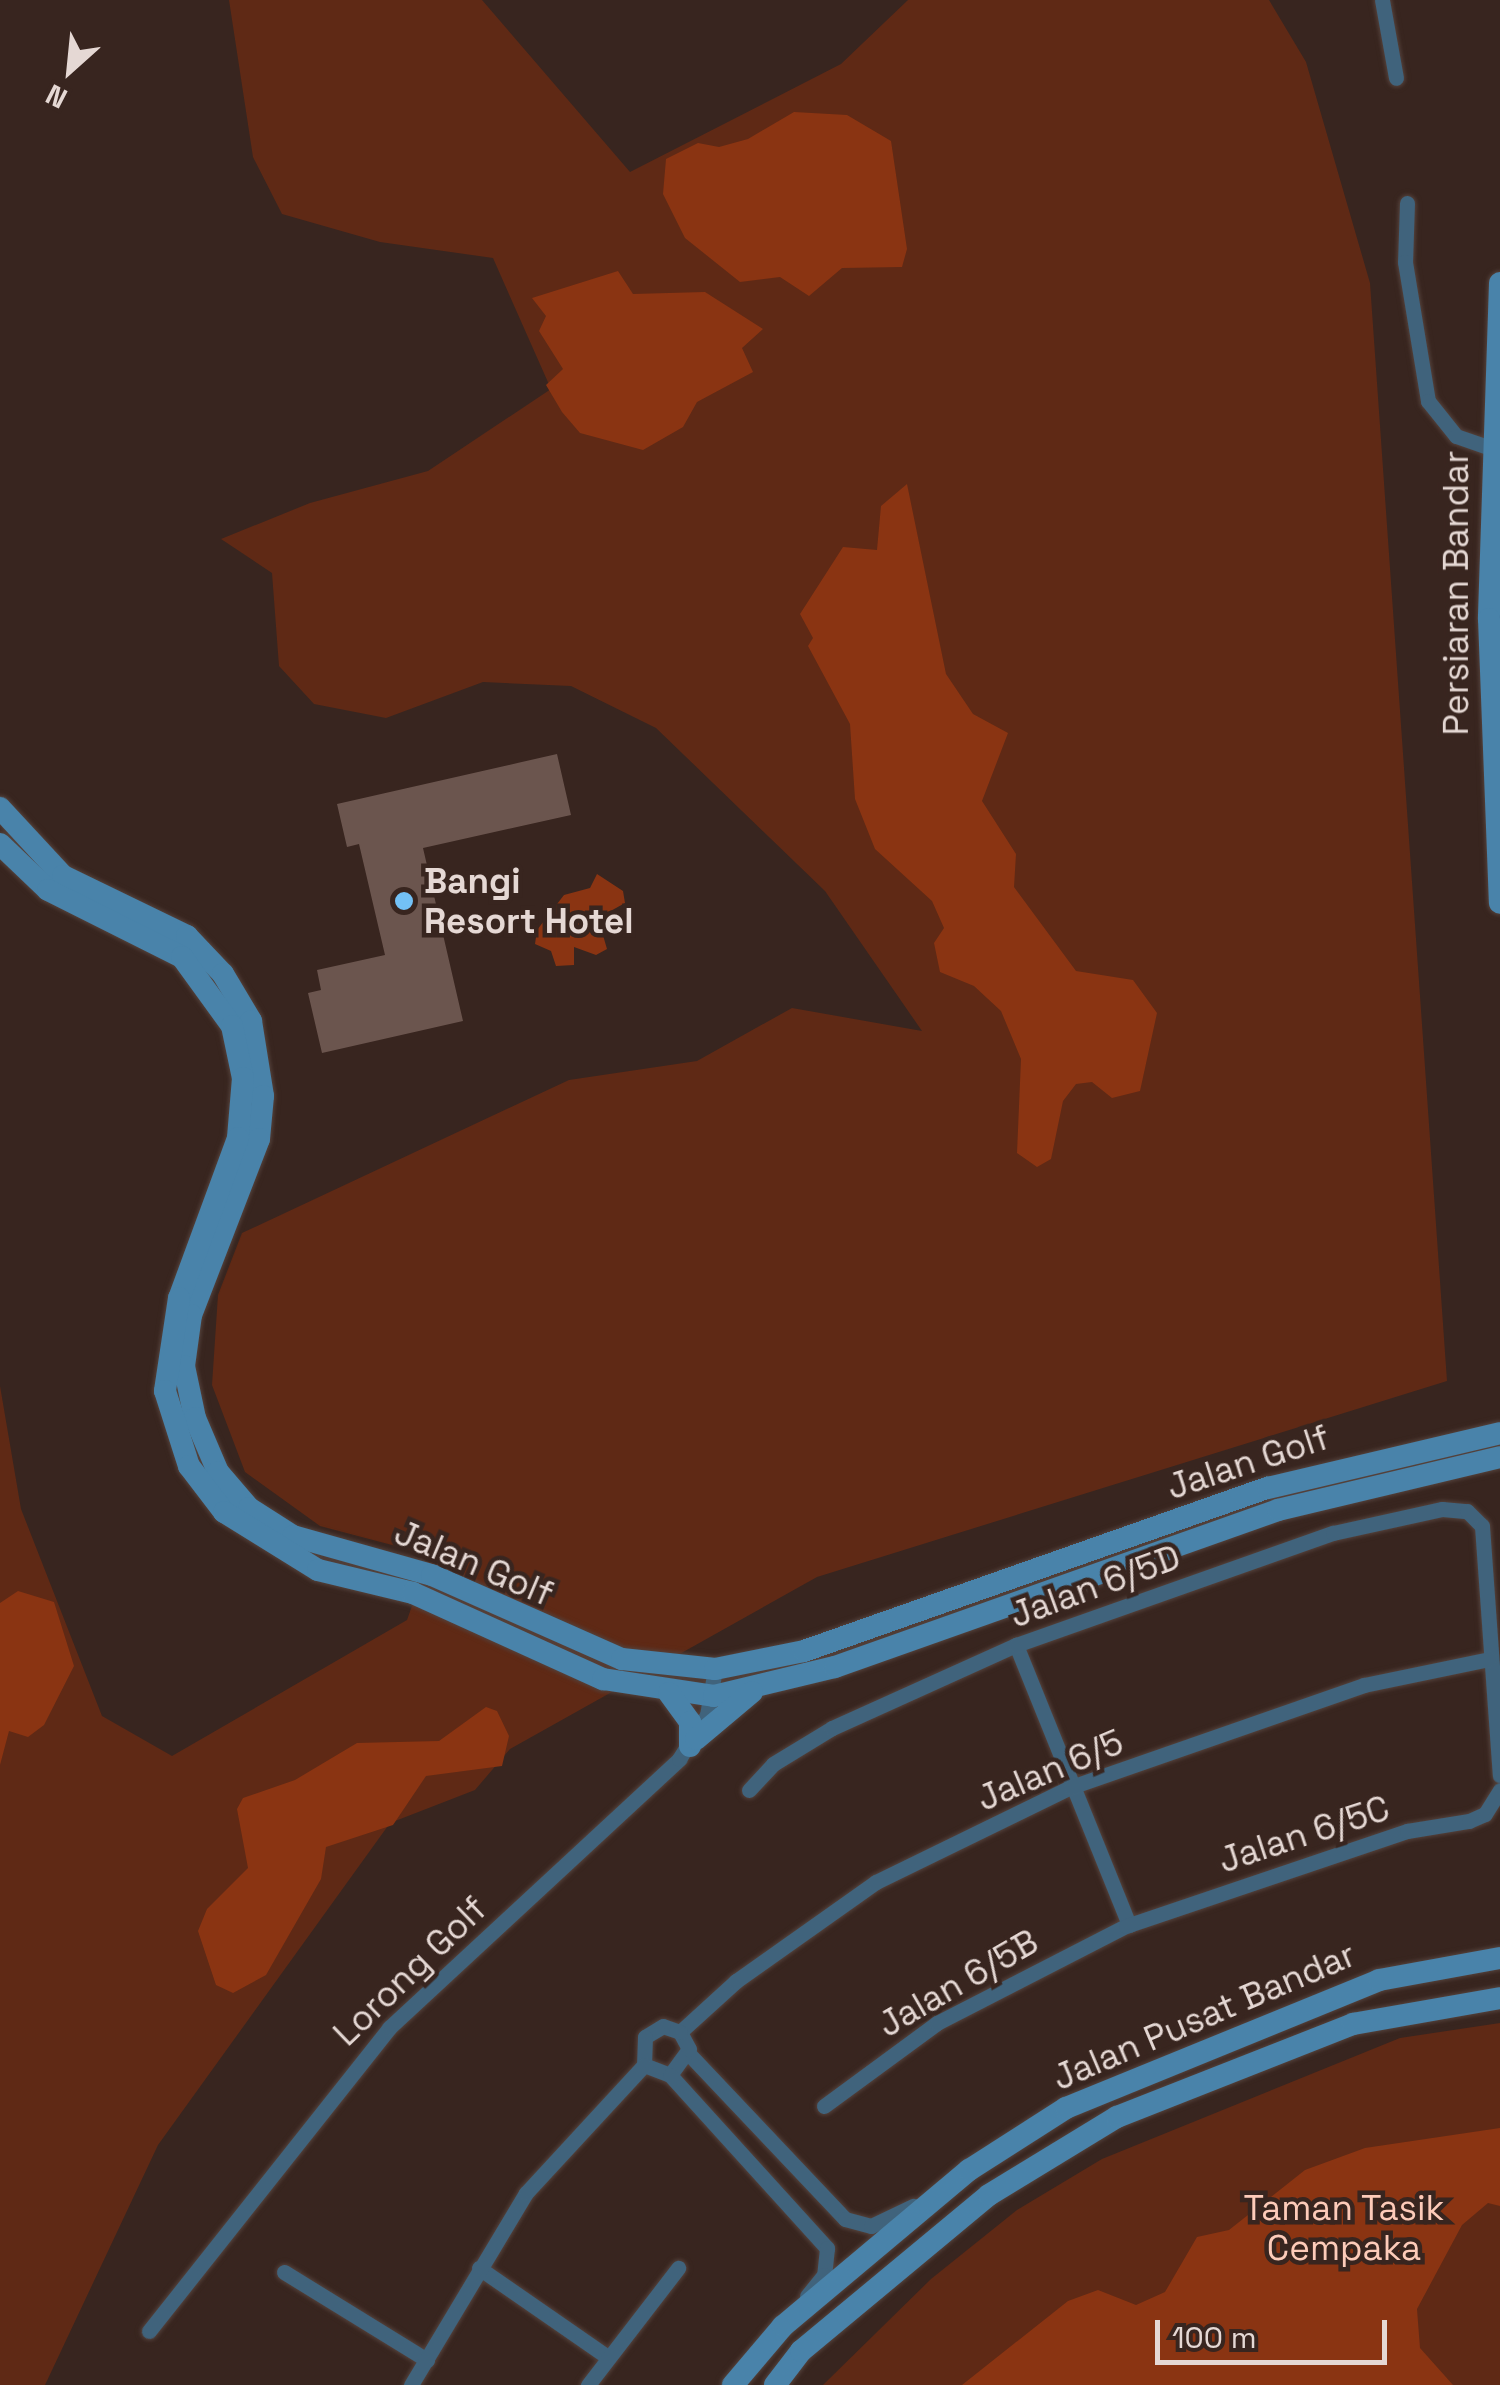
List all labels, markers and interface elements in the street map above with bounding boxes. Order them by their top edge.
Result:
north arrow [20,20,120,120]
text: N [40,76,73,117]
street label: Persiaran Bandar [1435,451,1477,735]
place label: Bangi Resort Hotel [424,860,633,942]
marker: Bangi Resort Hotel [393,890,415,912]
street label: Jalan Golf [1162,1416,1334,1508]
street label: Jalan Golf [388,1511,560,1615]
street label: Jalan 6/5D [1004,1536,1186,1636]
street label: Jalan 6/5 [971,1720,1129,1820]
street label: Jalan 6/5C [1213,1787,1395,1881]
street label: Lorong Golf [325,1888,495,2054]
street label: Jalan 6/5B [871,1920,1045,2046]
street label: Jalan Pusat Bandar [1046,1933,1362,2099]
park label: Taman Tasik Cempaka [1243,2187,1445,2269]
scale bar [1160,2300,1392,2362]
text: 100 m [1172,2318,1257,2357]

